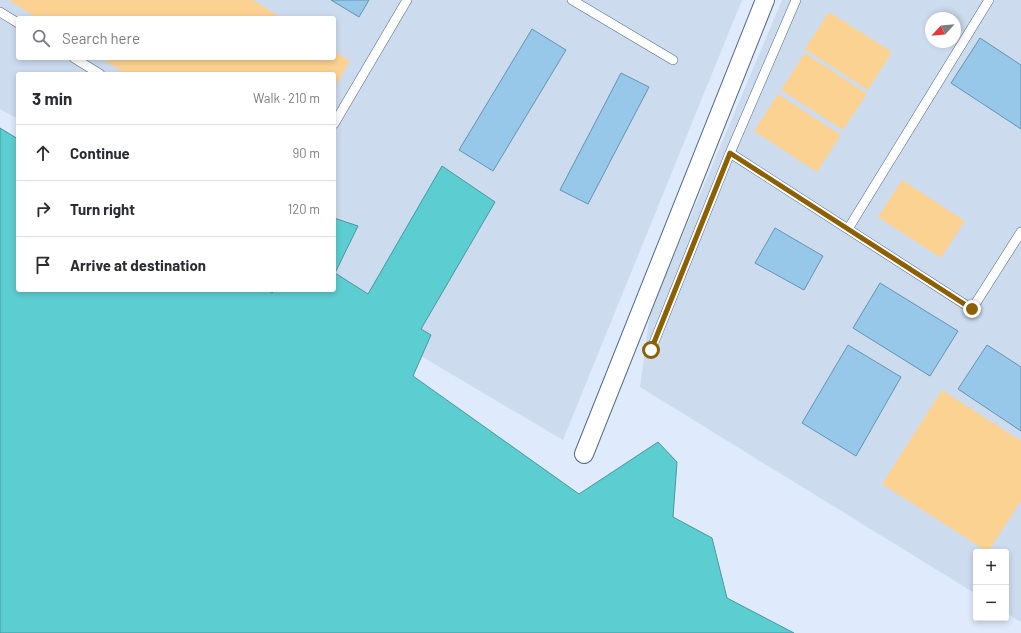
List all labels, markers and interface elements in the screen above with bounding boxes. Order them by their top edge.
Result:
north arrow [925,12,961,48]
search box [16,16,336,60]
icon: search [30,27,52,49]
text: Search here [62,29,140,47]
text: 3 min [32,88,72,108]
text: Walk · 210 m [253,90,320,106]
icon: ahead [32,142,54,164]
text: Continue [70,144,130,162]
text: 90 m [293,145,320,161]
icon: right [32,198,54,220]
text: Turn right [70,200,135,218]
text: 120 m [288,201,320,217]
icon: arrive [32,254,54,276]
text: Arrive at destination [70,256,206,274]
route end [963,300,981,318]
route start [642,341,660,359]
map controls [973,549,1009,621]
button: + [973,549,1009,585]
button: − [973,585,1009,621]

